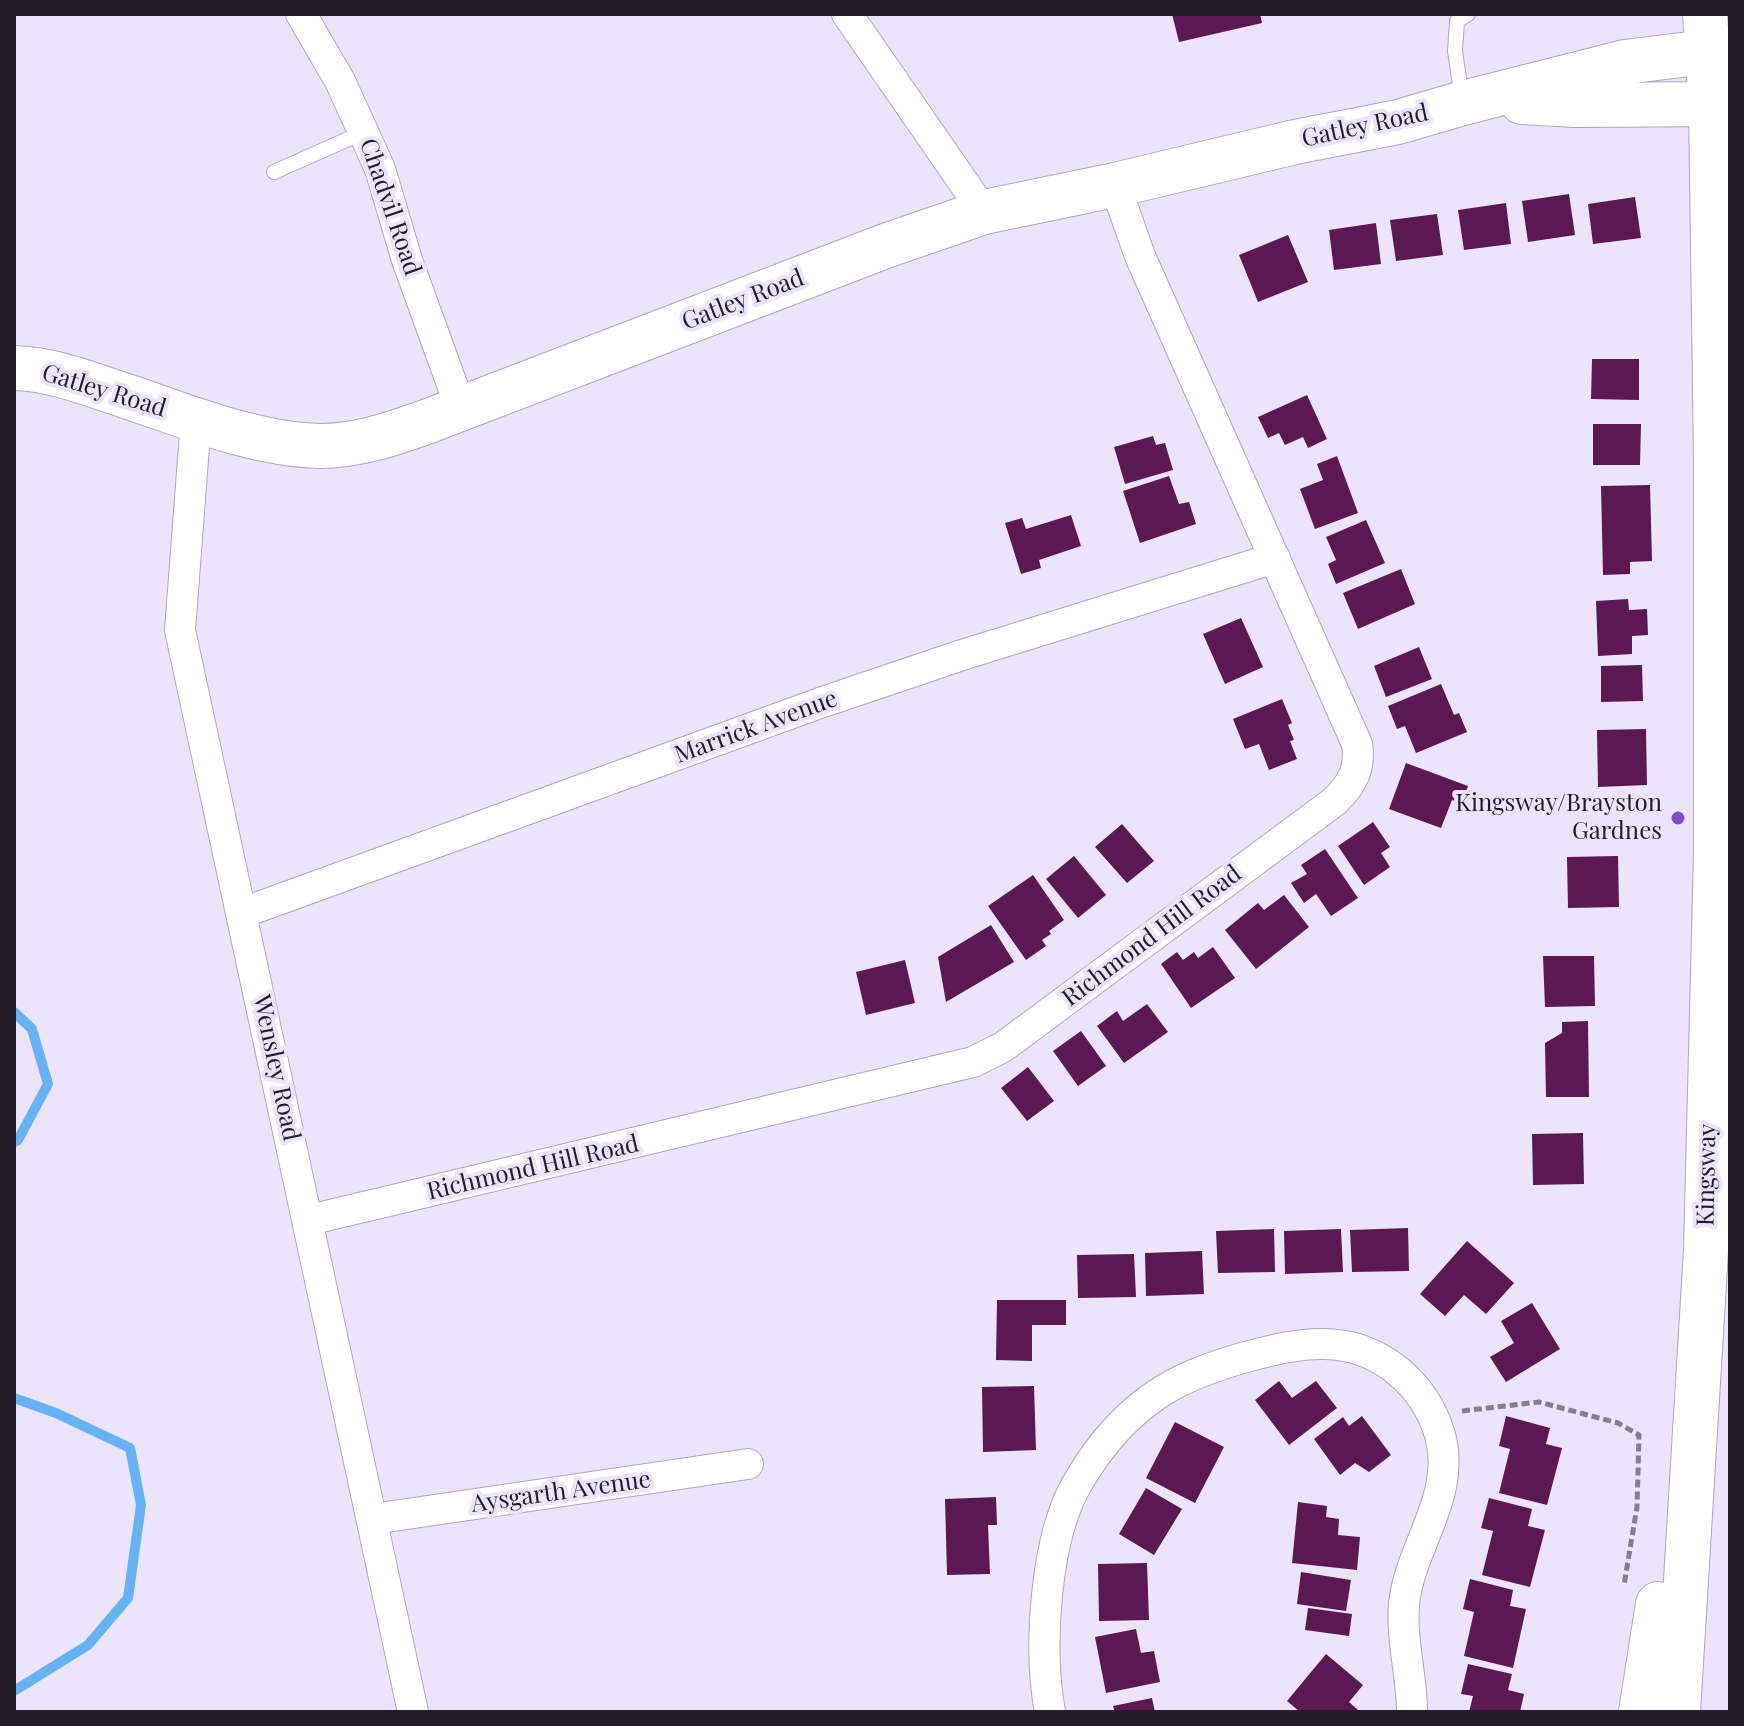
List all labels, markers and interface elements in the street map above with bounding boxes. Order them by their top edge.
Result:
street label: Gatley Road [1299,99,1431,153]
street label: Chadvil Road [353,135,427,279]
street label: Gatley Road [678,264,808,336]
street label: Gatley Road [38,358,170,424]
street label: Marrick Avenue [671,684,841,770]
place label: Kingsway/Brayston Gardnes [1455,790,1662,846]
marker: Kingsway/Brayston Gardnes [1669,809,1687,827]
street label: Richmond Hill Road [1057,859,1247,1013]
street label: Wensley Road [246,992,306,1144]
street label: Kingsway [1692,1124,1722,1226]
street label: Richmond Hill Road [424,1130,642,1206]
street label: Aysgarth Avenue [470,1465,652,1519]

